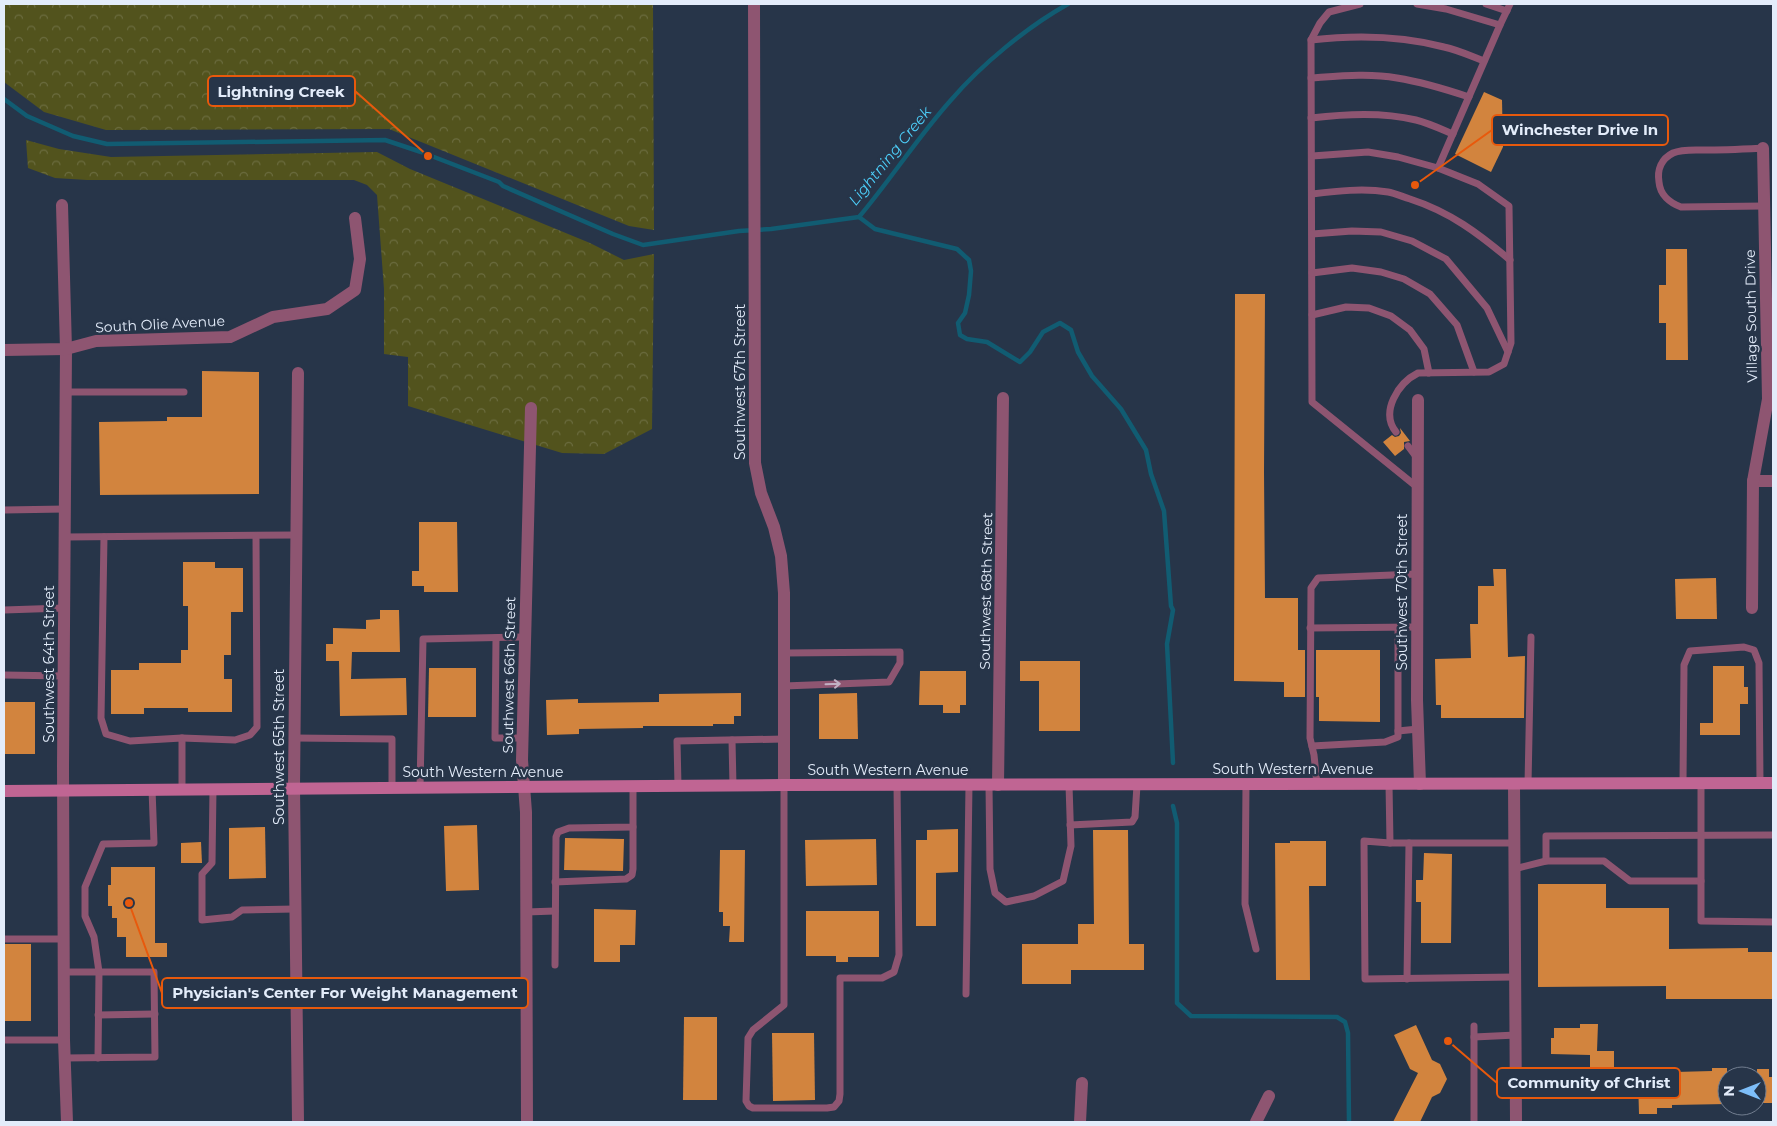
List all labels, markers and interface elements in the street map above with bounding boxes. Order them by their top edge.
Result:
callout: Lightning Creek [208,76,355,106]
text: Lightning Creek [218,82,345,101]
water label: Lightning Creek [844,102,936,209]
callout: Winchester Drive In [1492,115,1668,145]
text: Winchester Drive In [1502,120,1658,139]
street label: Village South Drive [1741,249,1761,383]
street label: Southwest 67th Street [731,304,749,460]
street label: South Olie Avenue [95,312,225,336]
street label: Southwest 68th Street [976,512,996,670]
street label: Southwest 70th Street [1393,513,1411,671]
street label: Southwest 64th Street [40,585,58,743]
street label: Southwest 66th Street [499,596,519,754]
street label: Southwest 65th Street [270,669,288,825]
one-way arrow [824,679,841,689]
street label: South Western Avenue [1212,760,1374,778]
street label: South Western Avenue [807,761,969,779]
street label: South Western Avenue [402,763,564,781]
callout: Physician's Center For Weight Management [162,978,528,1008]
text: Physician's Center For Weight Management [172,983,518,1002]
north arrow [1717,1066,1767,1116]
callout: Community of Christ [1497,1068,1680,1098]
text: Community of Christ [1508,1073,1671,1092]
text: N [1720,1085,1738,1097]

